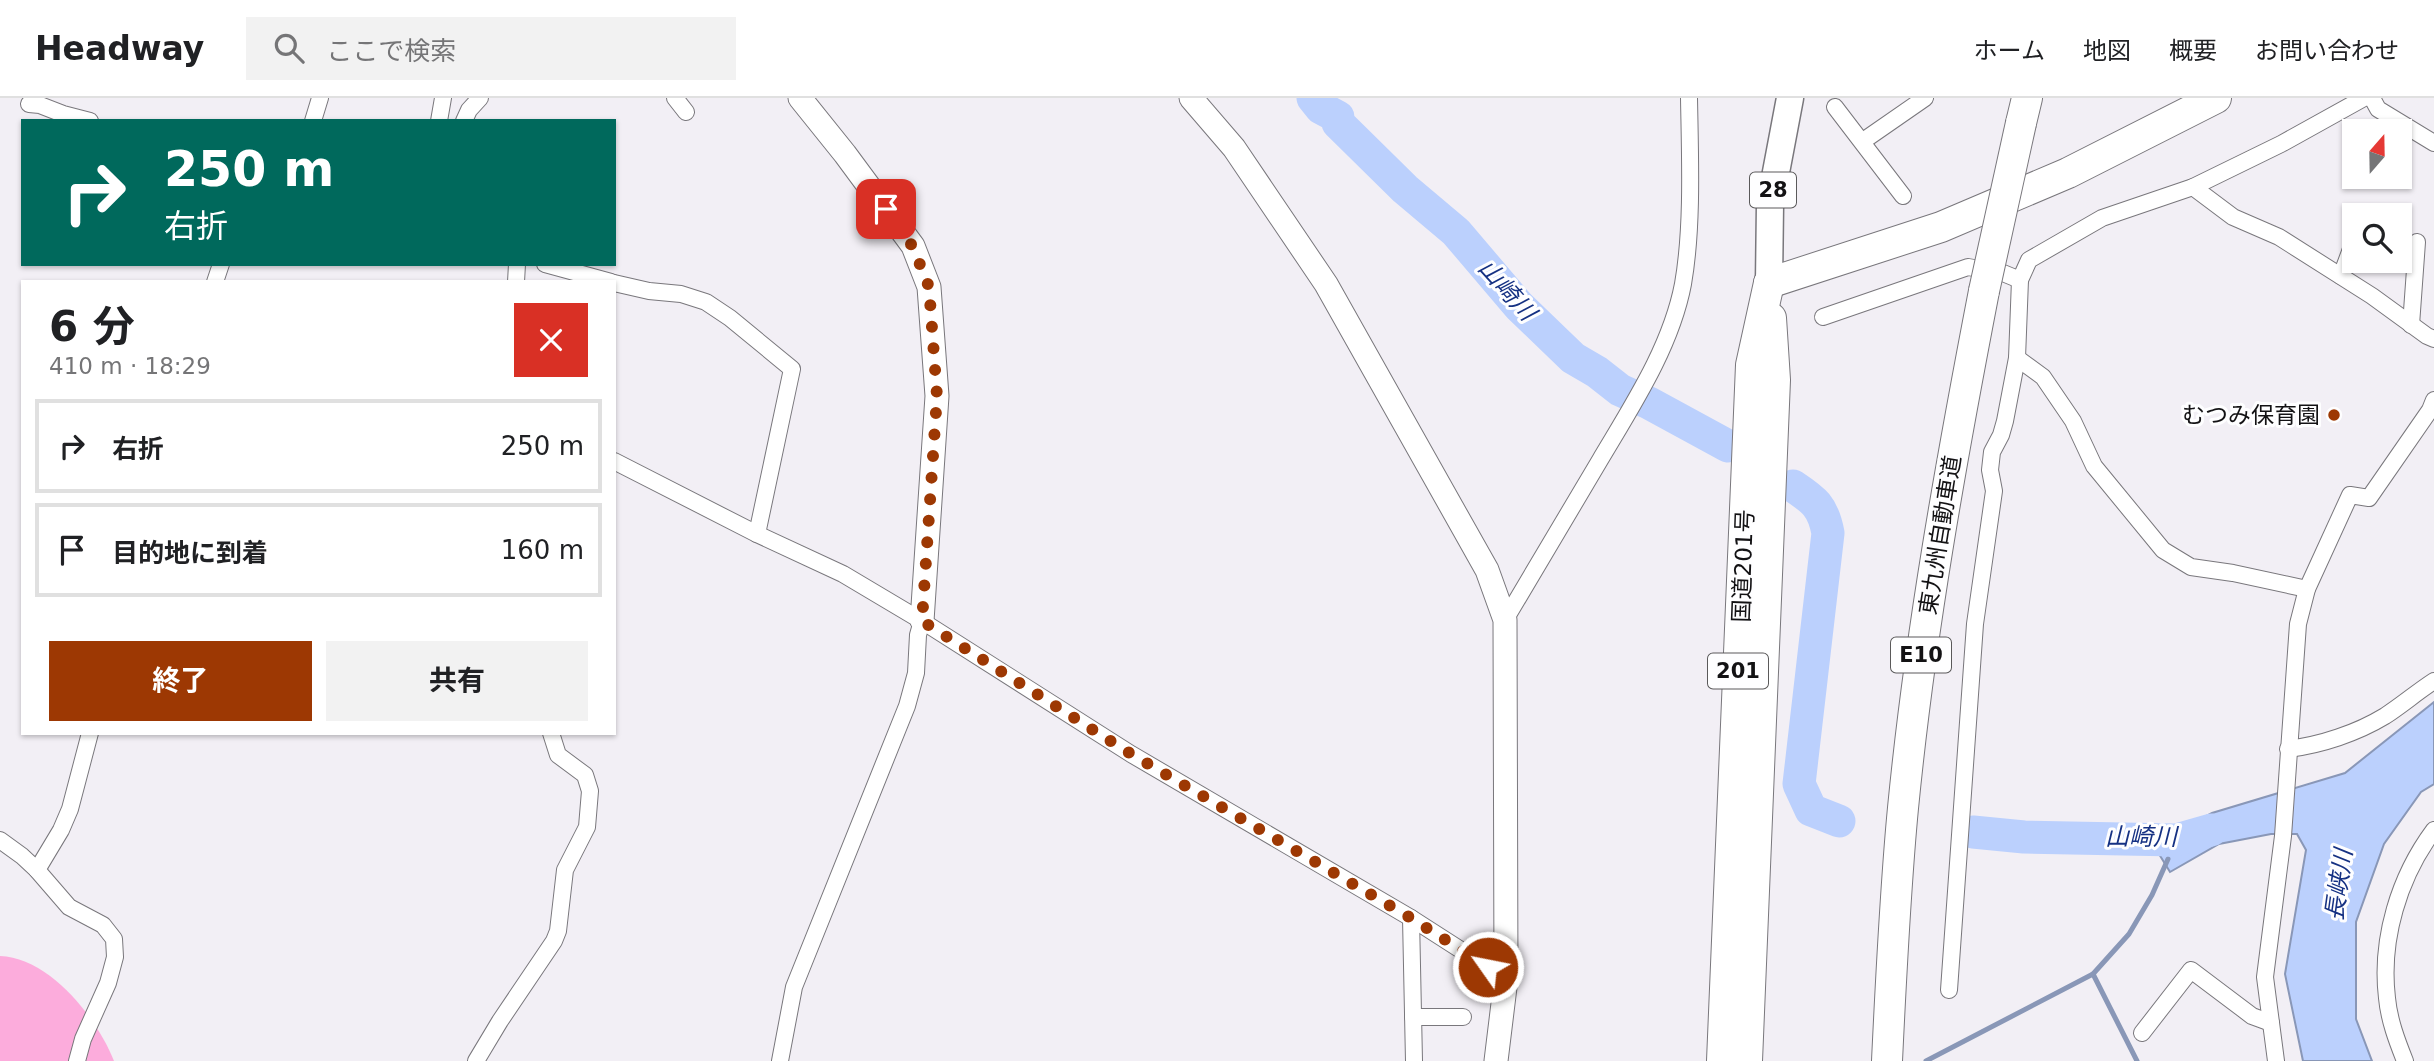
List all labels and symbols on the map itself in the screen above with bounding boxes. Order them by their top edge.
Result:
north arrow [2342,119,2412,189]
road number: 28 [1750,172,1796,208]
pin [856,179,916,239]
water label: 山崎川 [1473,254,1544,328]
place label: むつみ保育園 [2182,402,2320,428]
marker: むつみ保育園 [2326,407,2342,423]
street label: 東九州自動車道 [1915,453,1965,617]
street label: 国道201号 [1728,509,1758,623]
road number: E10 [1891,638,1951,672]
road number: 201 [1708,654,1768,688]
water label: 山崎川 [2105,823,2180,851]
water label: 長峡川 [2320,844,2358,923]
position arrow [1451,930,1525,1004]

